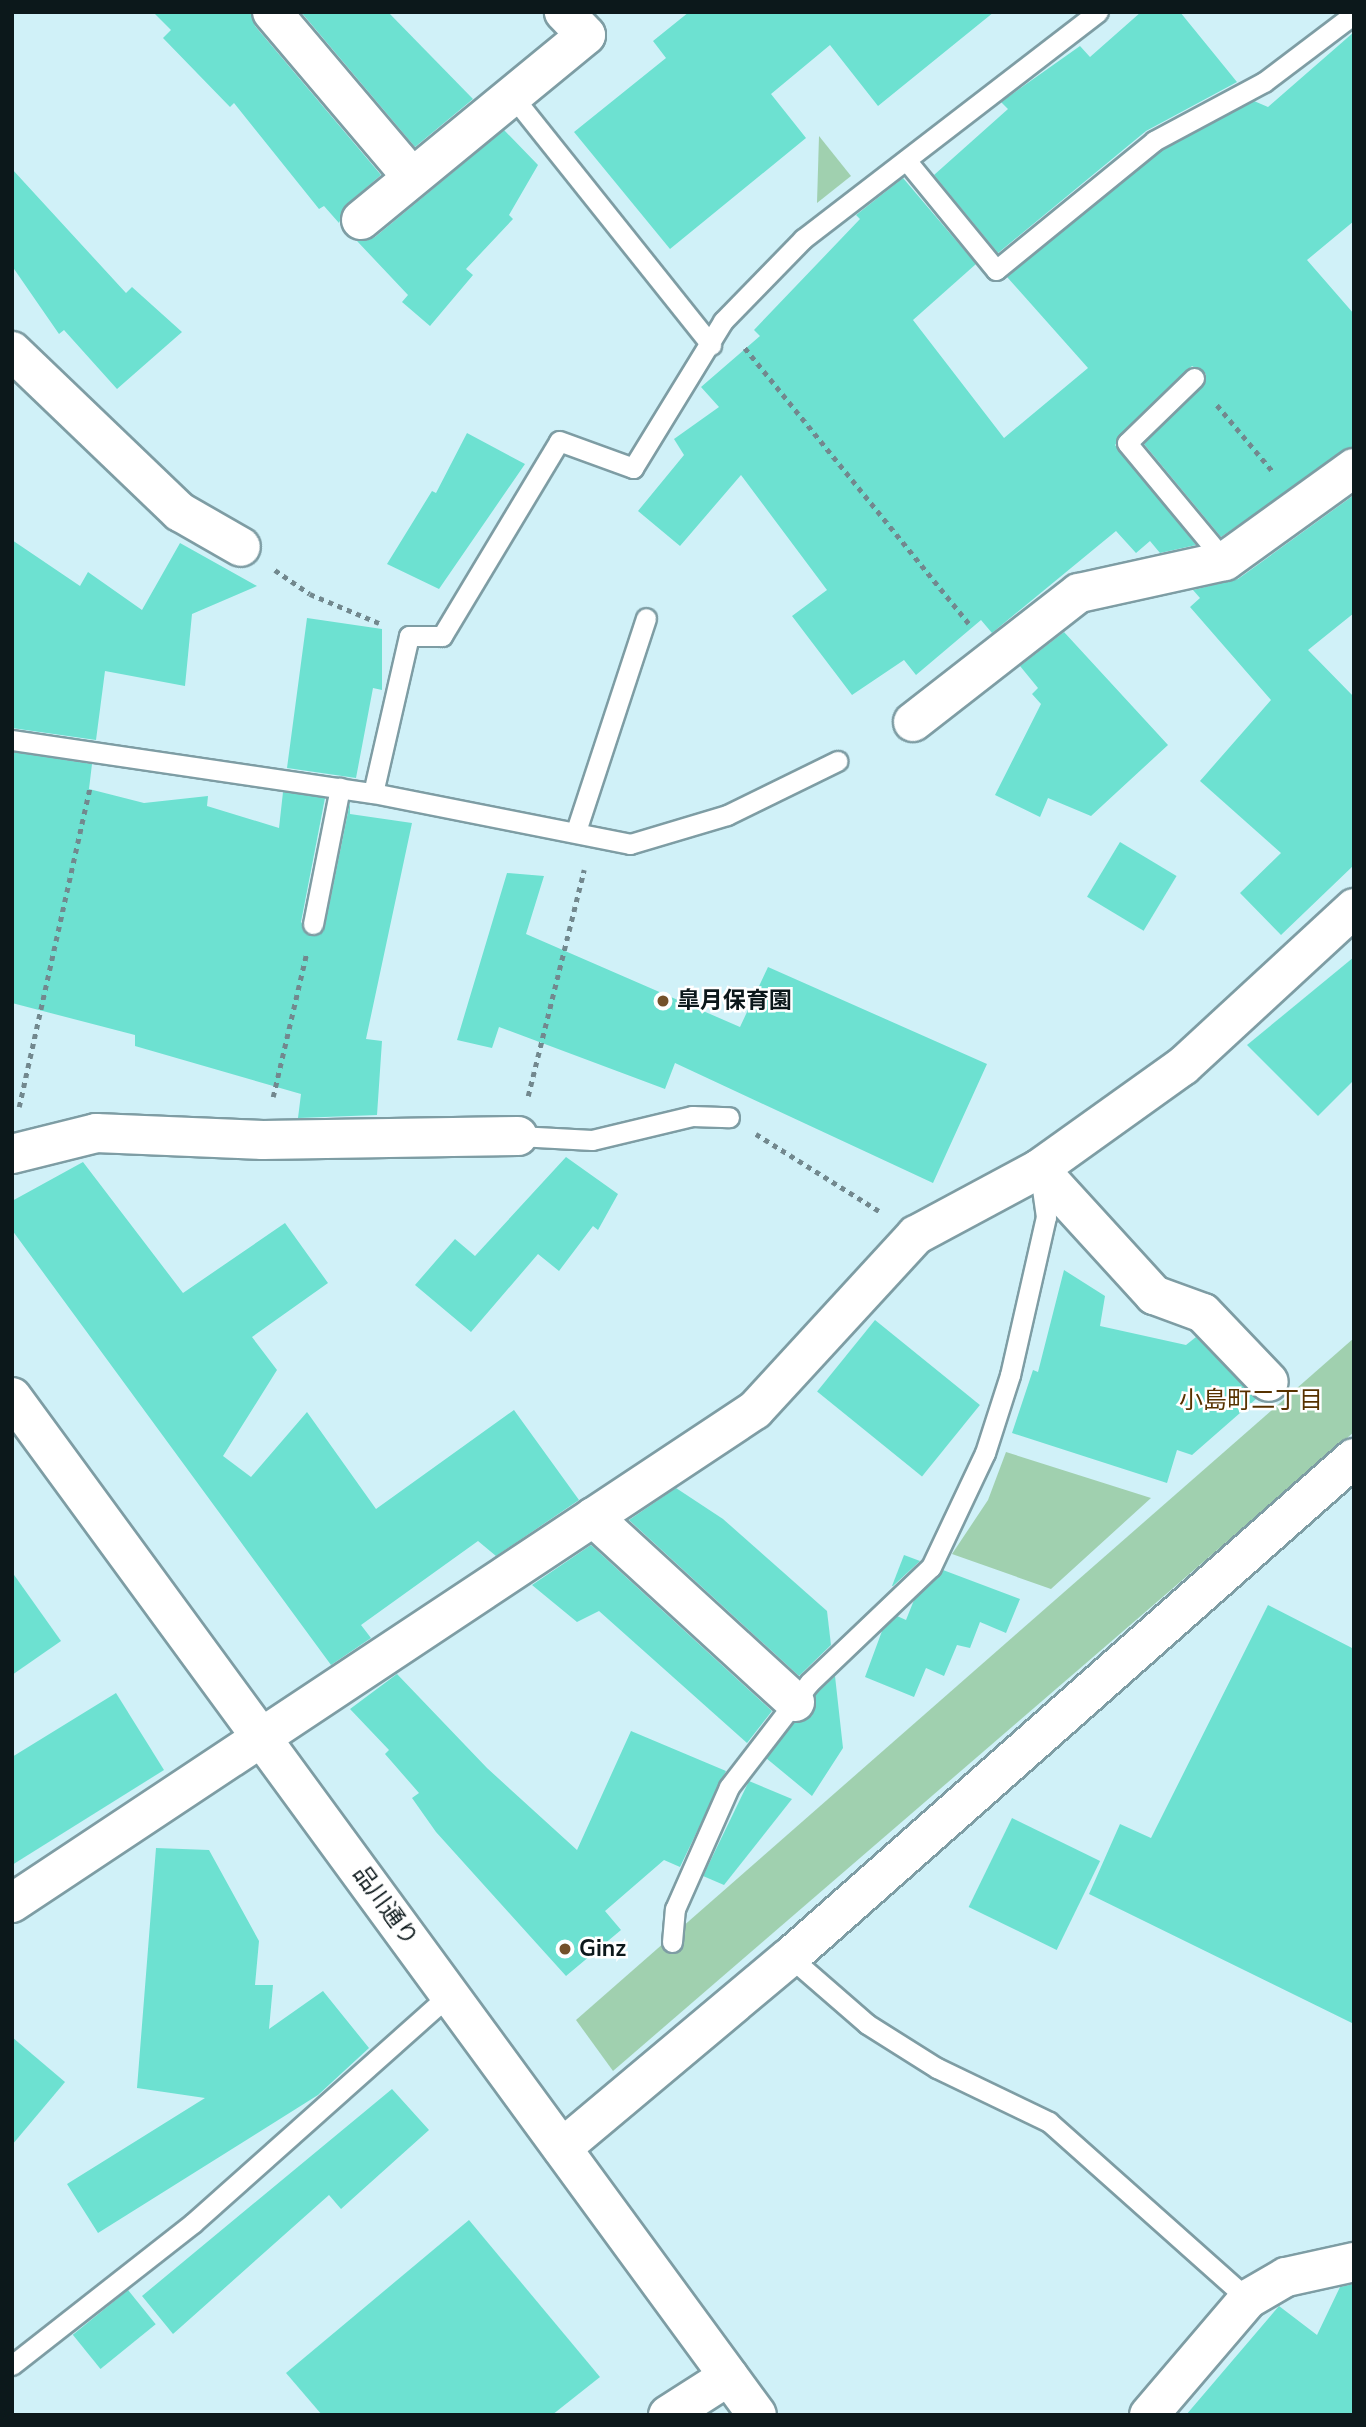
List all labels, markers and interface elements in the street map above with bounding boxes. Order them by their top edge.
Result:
place label: 皐月保育園 [677,987,792,1015]
marker: 皐月保育園 [655,993,671,1009]
district label: 小島町二丁目 [1179,1387,1323,1415]
street label: 品川通り [347,1861,423,1951]
place label: Ginz [579,1935,626,1963]
marker: Ginz [557,1941,573,1957]

